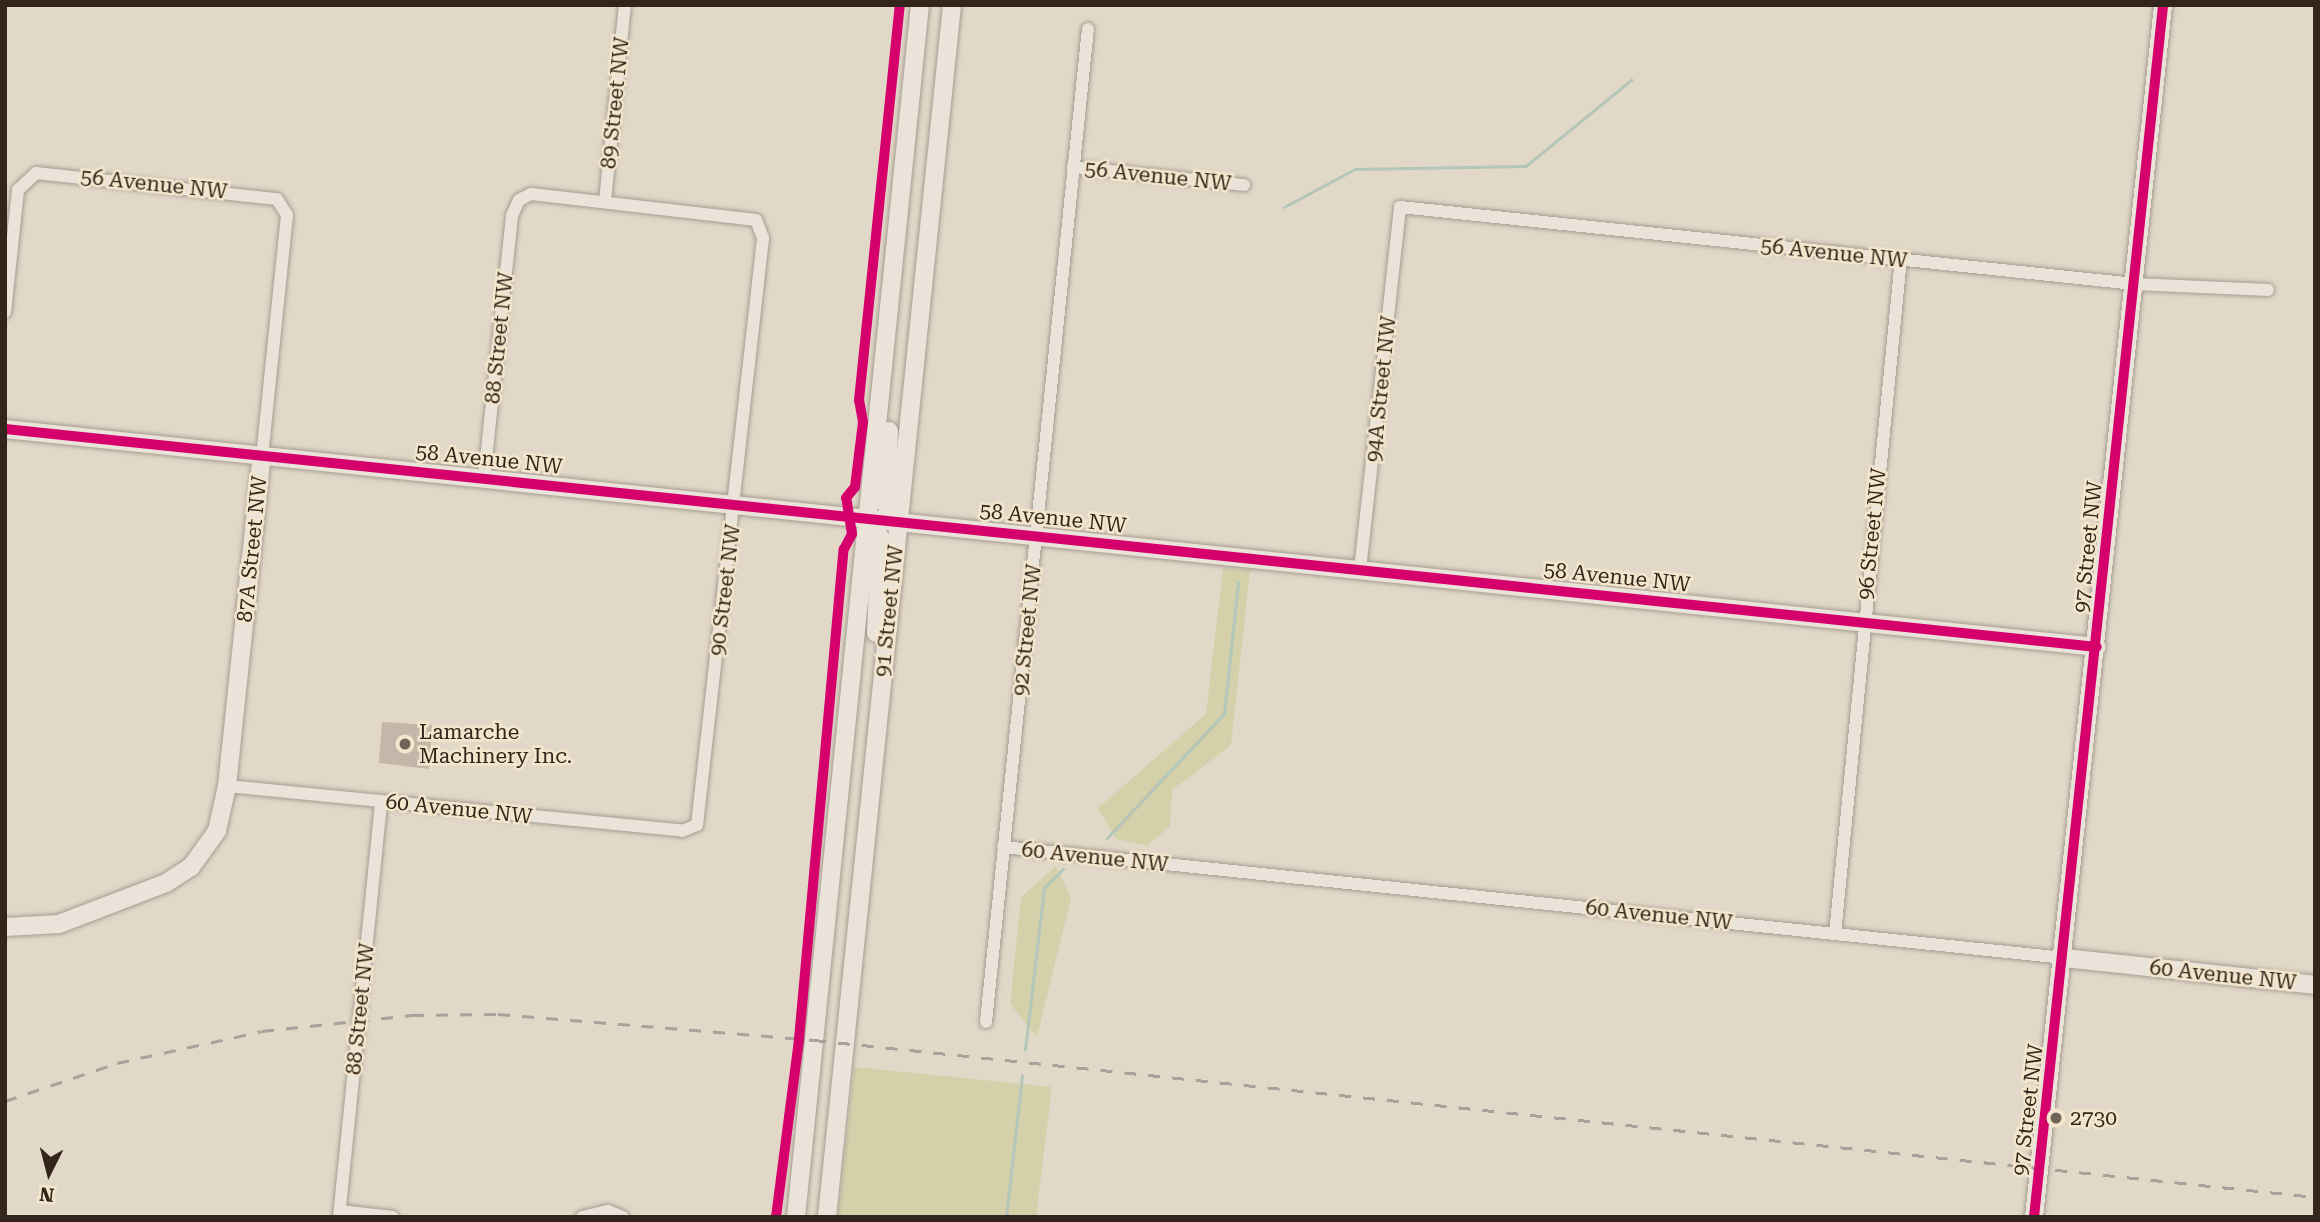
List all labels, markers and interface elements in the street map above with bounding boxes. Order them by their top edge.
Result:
street label: 89 Street NW [596,36,634,170]
street label: 56 Avenue NW [1083,156,1233,196]
street label: 56 Avenue NW [79,164,229,204]
street label: 56 Avenue NW [1759,233,1909,273]
street label: 88 Street NW [480,271,518,405]
street label: 94A Street NW [1361,315,1401,463]
street label: 58 Avenue NW [414,439,564,479]
street label: 96 Street NW [1853,467,1891,601]
street label: 87A Street NW [232,475,272,623]
street label: 97 Street NW [2069,480,2107,614]
street label: 58 Avenue NW [978,498,1128,538]
street label: 90 Street NW [704,523,746,657]
street label: 91 Street NW [870,544,908,678]
street label: 58 Avenue NW [1542,557,1692,597]
street label: 92 Street NW [1008,563,1046,697]
place label: Lamarche Machinery Inc. [419,719,572,769]
marker: Lamarche Machinery Inc. [397,736,413,752]
street label: 60 Avenue NW [384,789,534,829]
street label: 60 Avenue NW [1020,837,1170,877]
street label: 60 Avenue NW [1584,895,1734,935]
street label: 88 Street NW [341,942,379,1076]
street label: 60 Avenue NW [2148,955,2298,995]
street label: 97 Street NW [2007,1043,2049,1177]
place label: 2730 [2070,1105,2117,1131]
marker: 2730 [2048,1110,2064,1126]
north arrow [14,1138,84,1208]
text: N [38,1182,55,1207]

